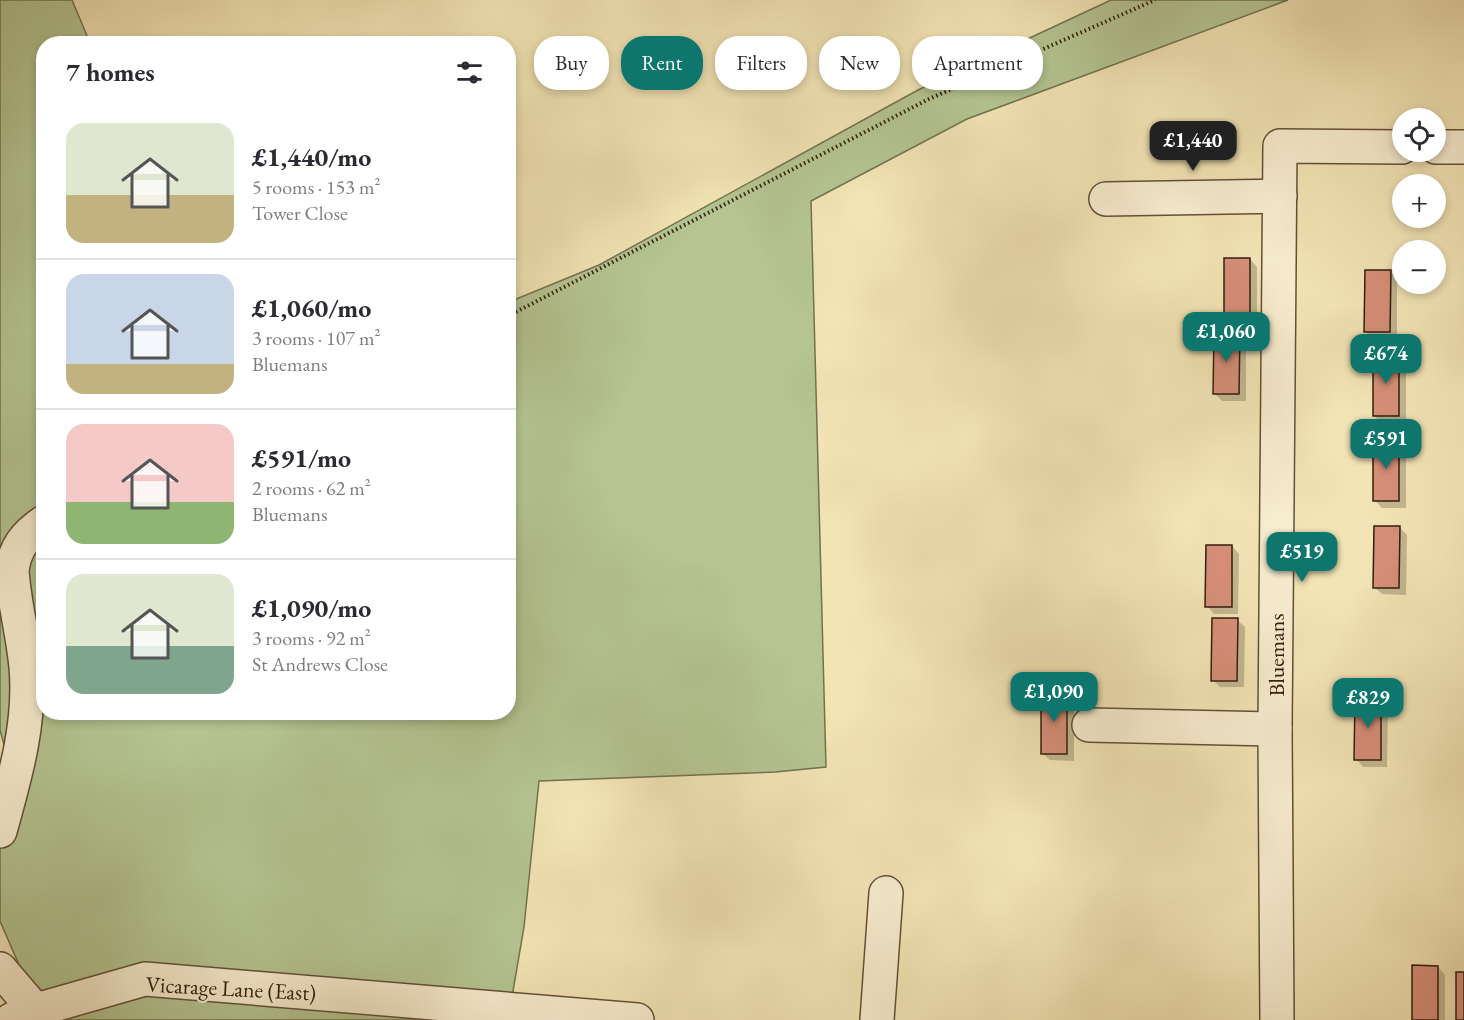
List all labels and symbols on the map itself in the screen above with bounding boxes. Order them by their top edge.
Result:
pin: £1,440 [1144,121,1242,172]
pin: £1,060 [1177,312,1275,363]
pin: £674 [1350,334,1422,385]
pin: £591 [1350,419,1422,470]
pin: £519 [1266,532,1338,583]
street label: Bluemans [1262,614,1291,696]
pin: £1,090 [1005,672,1103,723]
pin: £829 [1332,678,1404,729]
street label: Vicarage Lane (East) [145,970,317,1007]

